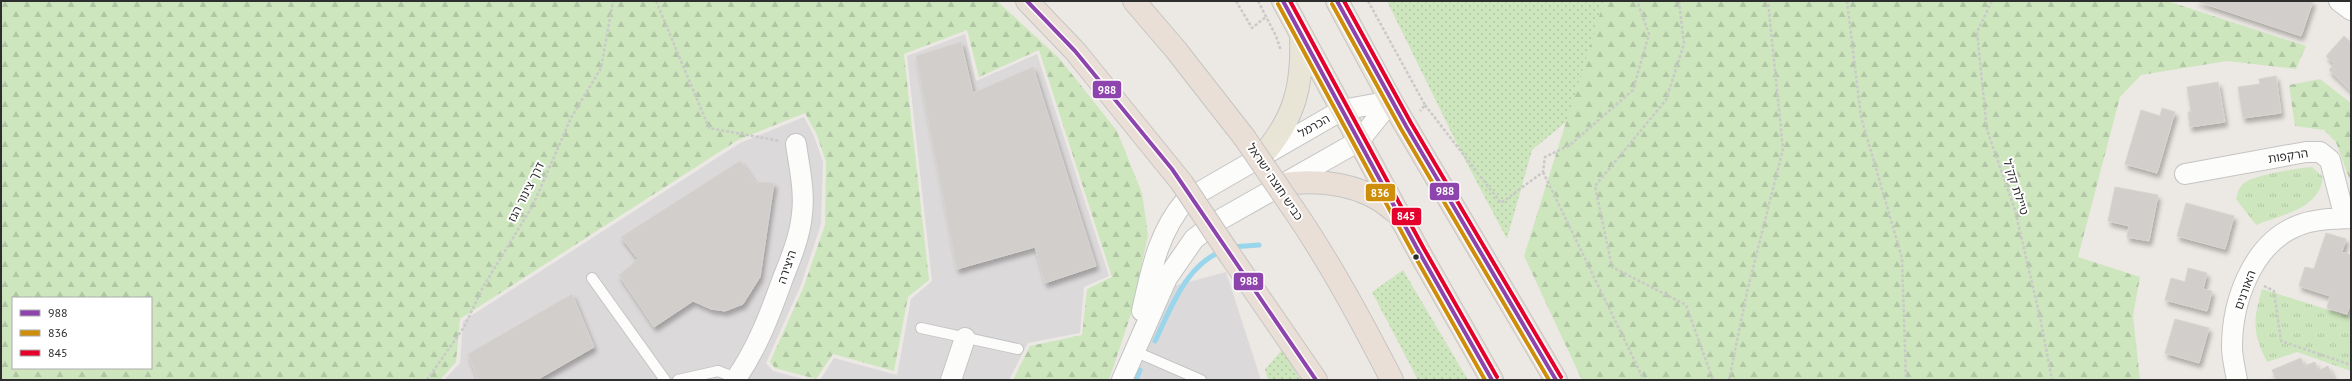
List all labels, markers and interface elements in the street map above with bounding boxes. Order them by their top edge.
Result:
line badge: 988 [1092,80,1122,99]
text: 988 [1098,83,1116,97]
street label: הכרמל [1295,111,1332,141]
street label: כביש חוצה ישראל [1244,140,1307,223]
street label: הרקפות [2267,145,2309,166]
street label: טיילת קק"ל [2000,157,2033,217]
street label: דרך צינור הגז [504,159,547,224]
line badge: 988 [1429,182,1460,201]
line badge: 836 [1365,183,1396,202]
text: 988 [1436,184,1454,198]
text: 836 [1371,186,1389,200]
line badge: 845 [1391,207,1422,226]
text: 845 [1397,209,1415,223]
street label: היצירה [774,248,799,286]
unlabelled marker [1411,252,1421,262]
street label: האורנים [2231,268,2259,311]
line badge: 988 [1233,272,1264,291]
text: 988 [1240,274,1258,288]
legend [12,297,152,369]
text: 988 [48,305,68,320]
text: 836 [48,325,68,340]
text: 845 [48,345,68,360]

